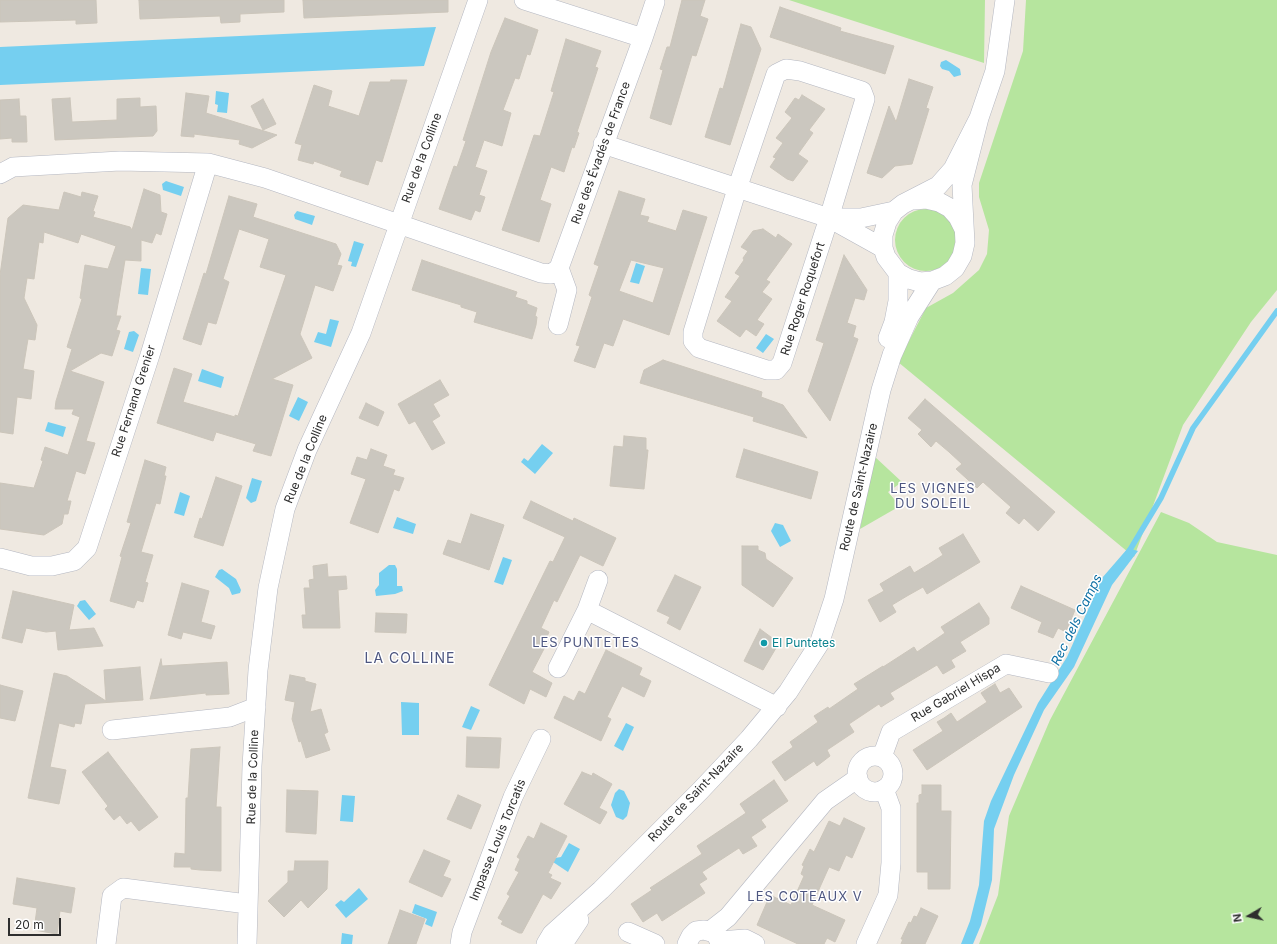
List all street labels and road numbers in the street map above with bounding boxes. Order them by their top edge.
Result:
street label: Rue des Évadés de France [568,80,634,226]
street label: Rue de la Colline [399,111,445,205]
street label: Rue Roger Roquefort [778,241,828,357]
street label: Rue Fernand Grenier [109,343,159,459]
street label: Rue de la Colline [282,412,330,506]
street label: Route de Saint-Nazaire [837,422,881,552]
street label: Rue Gabriel Hispa [909,661,1003,725]
street label: Rue de la Colline [244,729,262,825]
street label: Route de Saint-Nazaire [645,741,747,845]
street label: Impasse Louis Torcatis [467,777,529,903]

